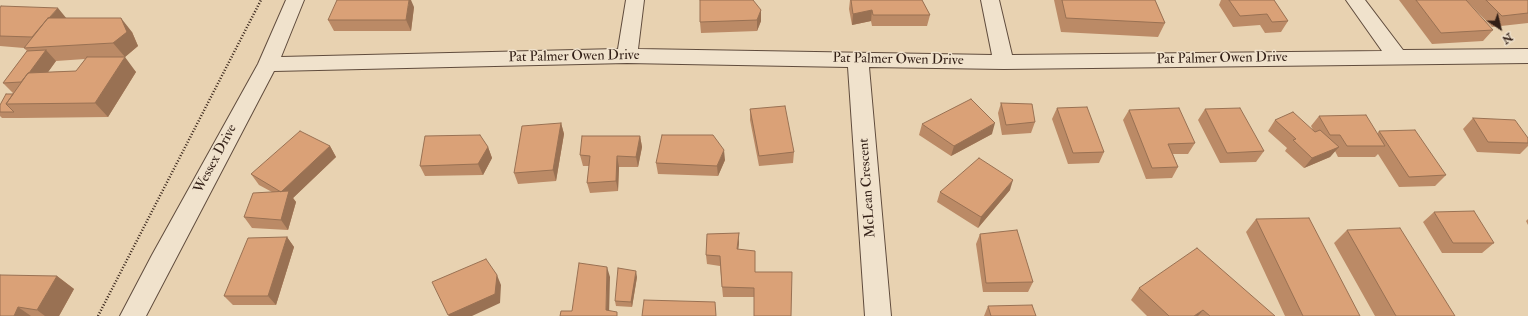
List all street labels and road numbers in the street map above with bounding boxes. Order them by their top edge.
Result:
street label: Pat Palmer Owen Drive [508,47,640,67]
street label: Pat Palmer Owen Drive [1156,49,1288,69]
street label: Pat Palmer Owen Drive [832,50,964,70]
street label: Wessex Drive [191,122,241,196]
street label: McLean Crescent [856,138,880,238]

